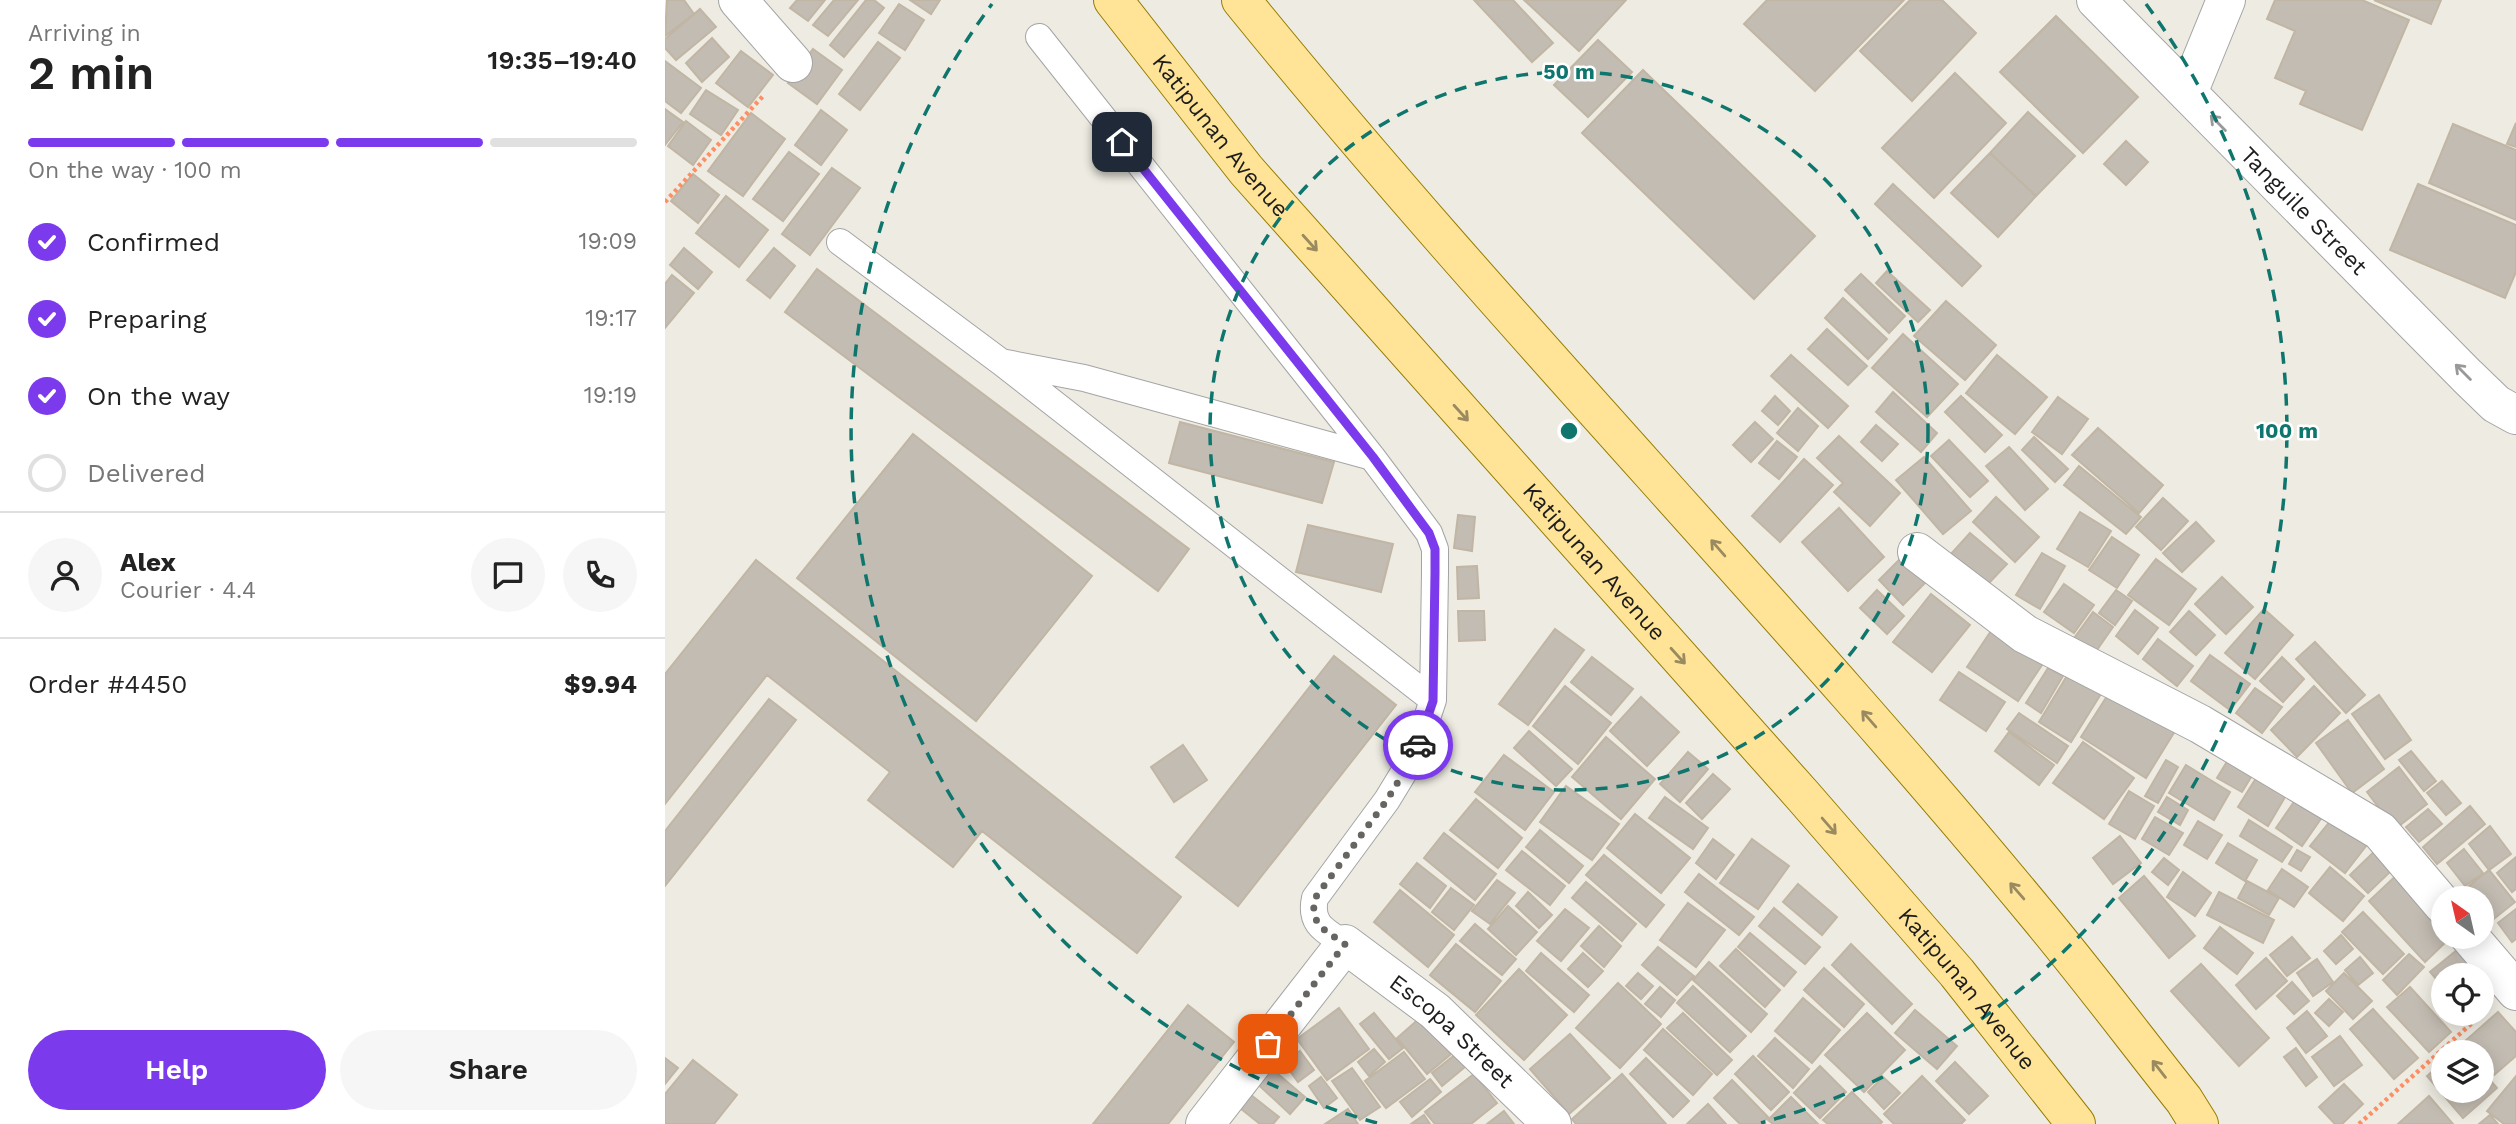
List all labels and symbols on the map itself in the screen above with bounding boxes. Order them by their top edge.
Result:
street label: Katipunan Avenue [1147,49,1295,222]
text: 50 m [1543,59,1595,84]
pin [1092,112,1152,172]
one-way arrow [2209,115,2226,132]
street label: Tanguile Street [2235,141,2373,281]
one-way arrow [1302,234,1318,252]
one-way arrow [2455,364,2472,381]
one-way arrow [1453,404,1470,421]
text: 100 m [2256,418,2318,443]
centre of rings [1557,419,1581,443]
street label: Katipunan Avenue [1517,477,1672,646]
one-way arrow [1710,540,1726,558]
one-way arrow [1670,647,1686,665]
courier [1383,710,1453,780]
one-way arrow [1861,710,1877,728]
one-way arrow [1821,817,1837,835]
one-way arrow [2009,882,2025,900]
north arrow [2431,886,2494,948]
street label: Katipunan Avenue [1893,902,2042,1075]
street label: Escopa Street [1384,969,1520,1094]
pin [1238,1014,1298,1074]
one-way arrow [2152,1060,2167,1079]

